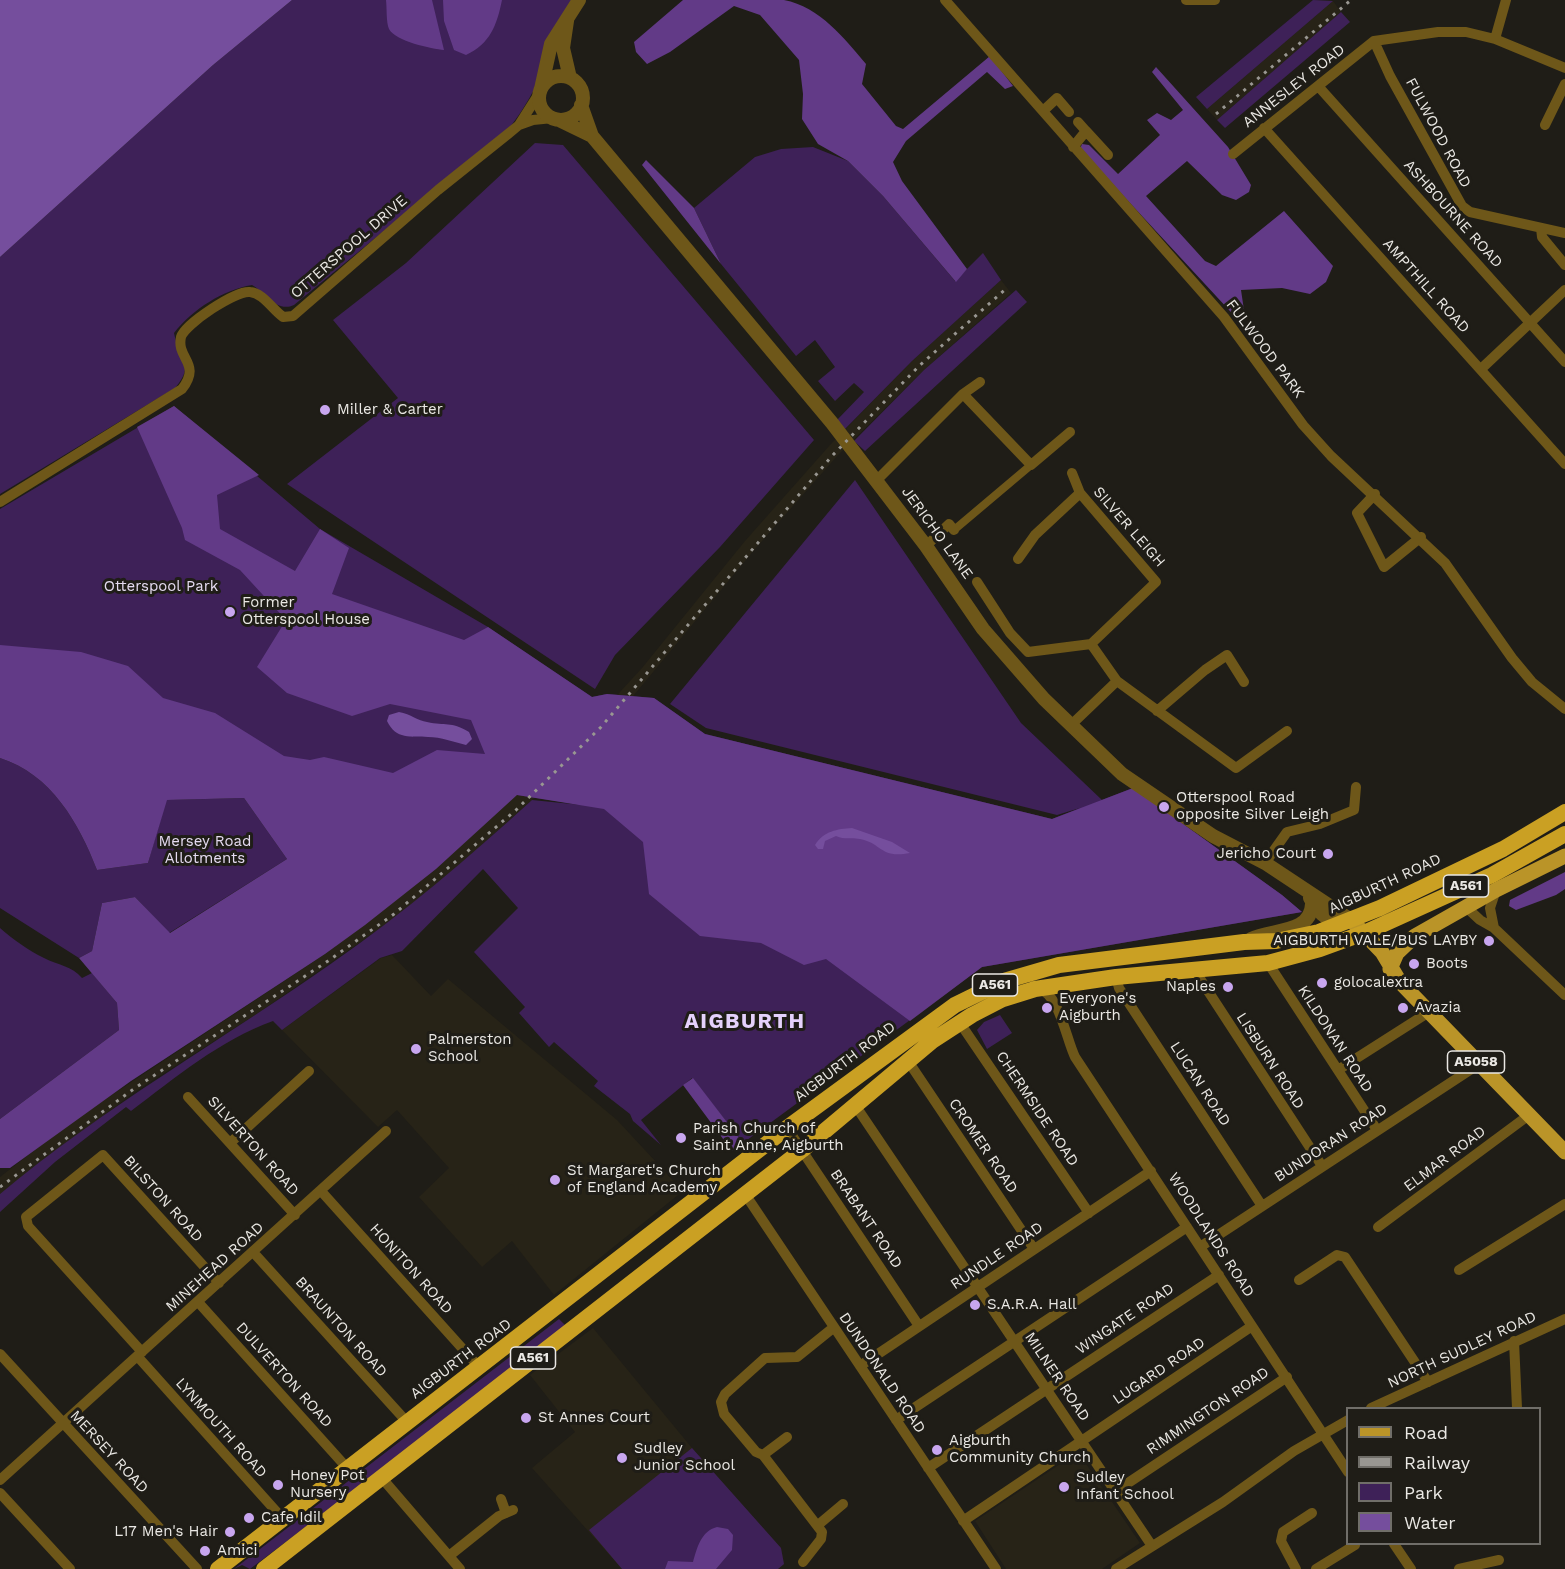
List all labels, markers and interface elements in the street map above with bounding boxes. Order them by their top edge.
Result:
street label: ANNESLEY ROAD [1239,40,1349,132]
street label: FULWOOD ROAD [1401,75,1475,191]
street label: ASHBOURNE ROAD [1400,156,1506,272]
street label: OTTERSPOOL DRIVE [287,192,411,302]
street label: AMPTHILL ROAD [1379,235,1473,337]
street label: FULWOOD PARK [1222,296,1308,402]
place label: Miller & Carter [337,401,443,419]
marker: Miller & Carter [318,403,332,417]
street label: JERICHO LANE [898,483,976,583]
street label: SILVER LEIGH [1089,483,1169,571]
park label: Otterspool Park [104,578,218,596]
place label: Former Otterspool House [242,594,370,629]
marker: Former Otterspool House [223,605,237,619]
place label: Otterspool Road opposite Silver Leigh [1176,789,1329,824]
marker: Otterspool Road opposite Silver Leigh [1157,800,1171,814]
park label: Mersey Road Allotments [159,833,251,868]
place label: Jericho Court [1217,845,1316,863]
marker: Jericho Court [1321,847,1335,861]
street label: AIGBURTH ROAD [1326,850,1444,918]
road number: A561 [1444,875,1488,897]
place label: AIGBURTH VALE/BUS LAYBY [1273,932,1477,950]
marker: AIGBURTH VALE/BUS LAYBY [1482,934,1496,948]
place label: Boots [1426,955,1468,973]
marker: Boots [1407,957,1421,971]
road number: A561 [972,974,1018,996]
place label: golocalextra [1334,974,1423,992]
marker: golocalextra [1315,976,1329,990]
place label: Naples [1166,978,1216,996]
marker: Naples [1221,980,1235,994]
street label: KILDONAN ROAD [1294,982,1376,1096]
place label: Everyone's Aigburth [1059,990,1136,1025]
place label: Avazia [1415,999,1461,1017]
marker: Everyone's Aigburth [1040,1001,1054,1015]
marker: Avazia [1396,1001,1410,1015]
district label: AIGBURTH [685,1009,805,1035]
street label: LISBURN ROAD [1232,1010,1308,1112]
street label: AIGBURTH ROAD [791,1018,899,1106]
place label: Palmerston School [428,1031,511,1066]
street label: LUCAN ROAD [1166,1038,1234,1130]
marker: Palmerston School [409,1042,423,1056]
street label: CHERMSIDE ROAD [992,1048,1082,1170]
road number: A5058 [1448,1051,1504,1073]
street label: SILVERTON ROAD [203,1092,303,1200]
street label: CROMER ROAD [945,1095,1021,1197]
street label: BUNDORAN ROAD [1271,1100,1391,1186]
place label: Parish Church of Saint Anne, Aigburth [693,1120,844,1155]
street label: ELMAR ROAD [1401,1122,1489,1196]
marker: Parish Church of Saint Anne, Aigburth [674,1131,688,1145]
street label: BILSTON ROAD [120,1152,206,1246]
place label: St Margaret's Church of England Academy [567,1162,721,1197]
street label: BRABANT ROAD [826,1166,906,1272]
street label: WOODLANDS ROAD [1164,1170,1258,1300]
marker: St Margaret's Church of England Academy [548,1173,562,1187]
street label: MINEHEAD ROAD [162,1218,268,1316]
street label: RUNDLE ROAD [947,1218,1047,1294]
street label: HONITON ROAD [366,1220,456,1318]
street label: BRAUNTON ROAD [291,1273,391,1381]
street label: WINGATE ROAD [1073,1280,1177,1358]
place label: S.A.R.A. Hall [987,1296,1077,1314]
marker: S.A.R.A. Hall [968,1298,982,1312]
street label: NORTH SUDLEY ROAD [1385,1308,1539,1392]
street label: DUNDONALD ROAD [835,1309,929,1437]
street label: AIGBURTH ROAD [407,1315,515,1403]
street label: DULVERTON ROAD [232,1319,336,1431]
street label: MILNER ROAD [1021,1329,1093,1425]
street label: LUGARD ROAD [1109,1333,1209,1409]
road number: A561 [510,1347,556,1369]
street label: RIMMINGTON ROAD [1143,1363,1273,1459]
street label: LYNMOUTH ROAD [172,1374,270,1482]
street label: MERSEY ROAD [66,1407,152,1497]
legend [1346,1407,1541,1545]
place label: St Annes Court [538,1409,650,1427]
marker: St Annes Court [519,1411,533,1425]
text: Road [1404,1422,1448,1443]
place label: Aigburth Community Church [949,1432,1091,1467]
place label: Sudley Junior School [634,1440,735,1475]
marker: Aigburth Community Church [930,1443,944,1457]
marker: Sudley Junior School [615,1451,629,1465]
text: Railway [1404,1452,1470,1473]
place label: Honey Pot Nursery [290,1467,364,1502]
place label: Sudley Infant School [1076,1469,1174,1504]
marker: Honey Pot Nursery [271,1478,285,1492]
marker: Sudley Infant School [1057,1480,1071,1494]
text: Park [1404,1482,1443,1503]
place label: Cafe Idil [261,1509,321,1527]
marker: Cafe Idil [242,1511,256,1525]
text: Water [1404,1512,1456,1533]
place label: L17 Men's Hair [114,1523,218,1541]
marker: L17 Men's Hair [223,1525,237,1539]
place label: Amici [217,1542,258,1560]
marker: Amici [198,1544,212,1558]

